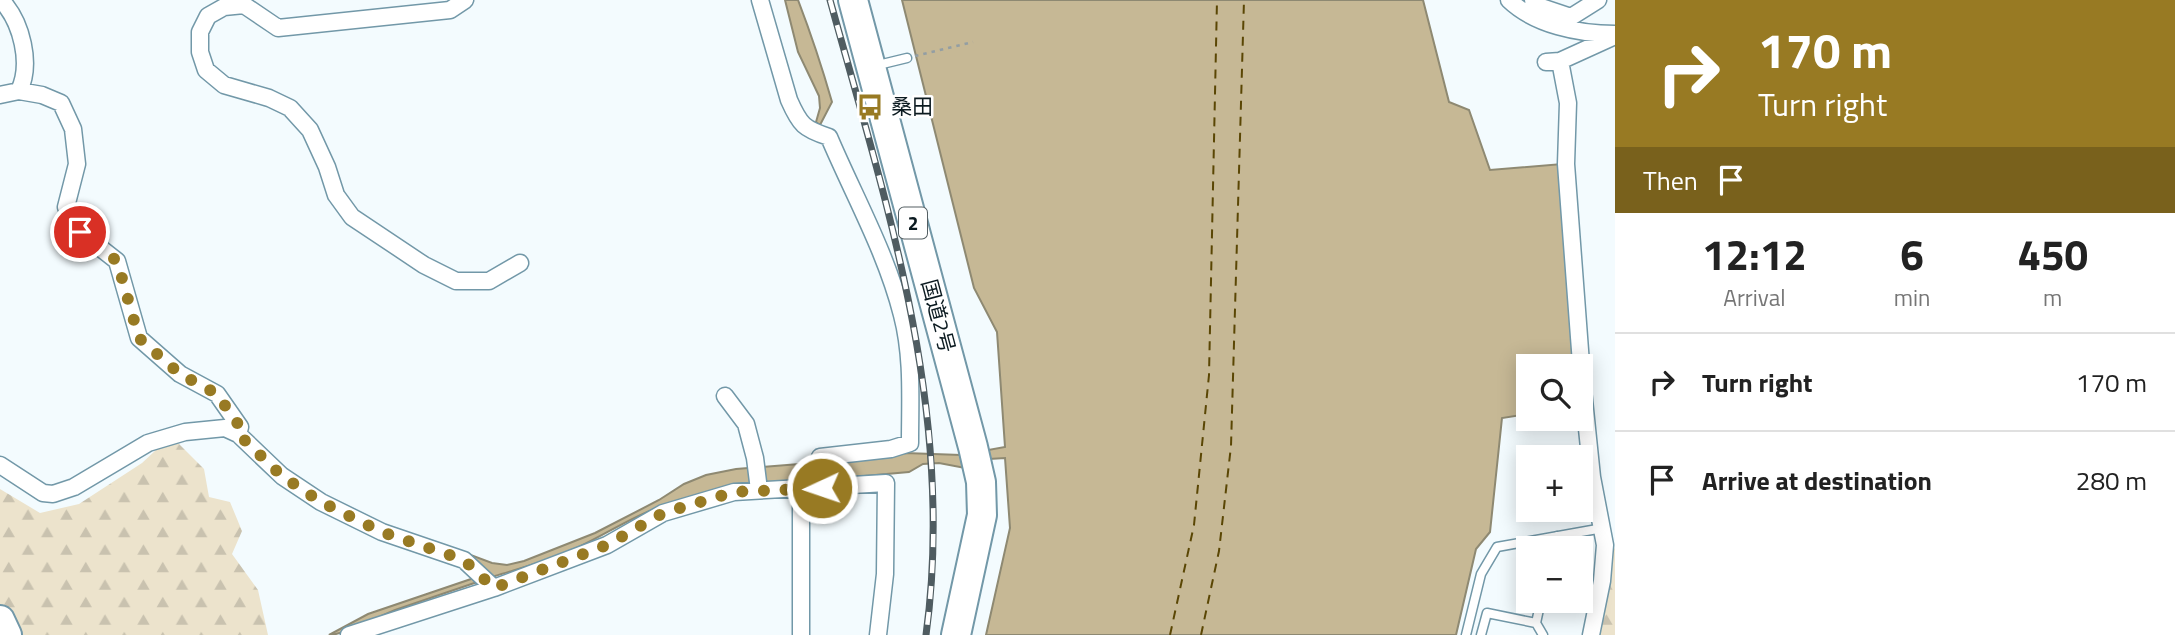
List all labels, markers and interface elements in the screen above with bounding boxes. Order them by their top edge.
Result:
text: 170 m [1758,12,1892,87]
icon: right [1643,28,1734,119]
text: Turn right [1758,80,1887,128]
place label: 桑田 [891,90,933,122]
bus stop icon: 桑田 [855,92,885,122]
text: Then [1643,161,1698,200]
icon: arrive [1712,161,1750,199]
pin [50,202,110,262]
road number: 2 [899,208,927,238]
icon: arrive [61,213,99,251]
text: 12:12 [1702,222,1807,286]
text: 6 [1900,222,1924,286]
text: 450 [2017,222,2088,286]
street label: 国道2号 [914,275,964,356]
text: Arrival [1723,280,1786,315]
text: min [1894,280,1930,315]
text: m [2043,280,2062,315]
map controls [1516,354,1593,613]
button: search [1516,354,1593,431]
icon: right [1643,363,1681,401]
text: Turn right [1702,363,1813,402]
text: 170 m [2076,363,2147,402]
button: + [1516,445,1593,522]
position arrow [785,451,859,525]
icon: arrive [1643,461,1681,499]
text: Arrive at destination [1702,461,1932,500]
text: 280 m [2076,461,2147,500]
button: − [1516,536,1593,613]

